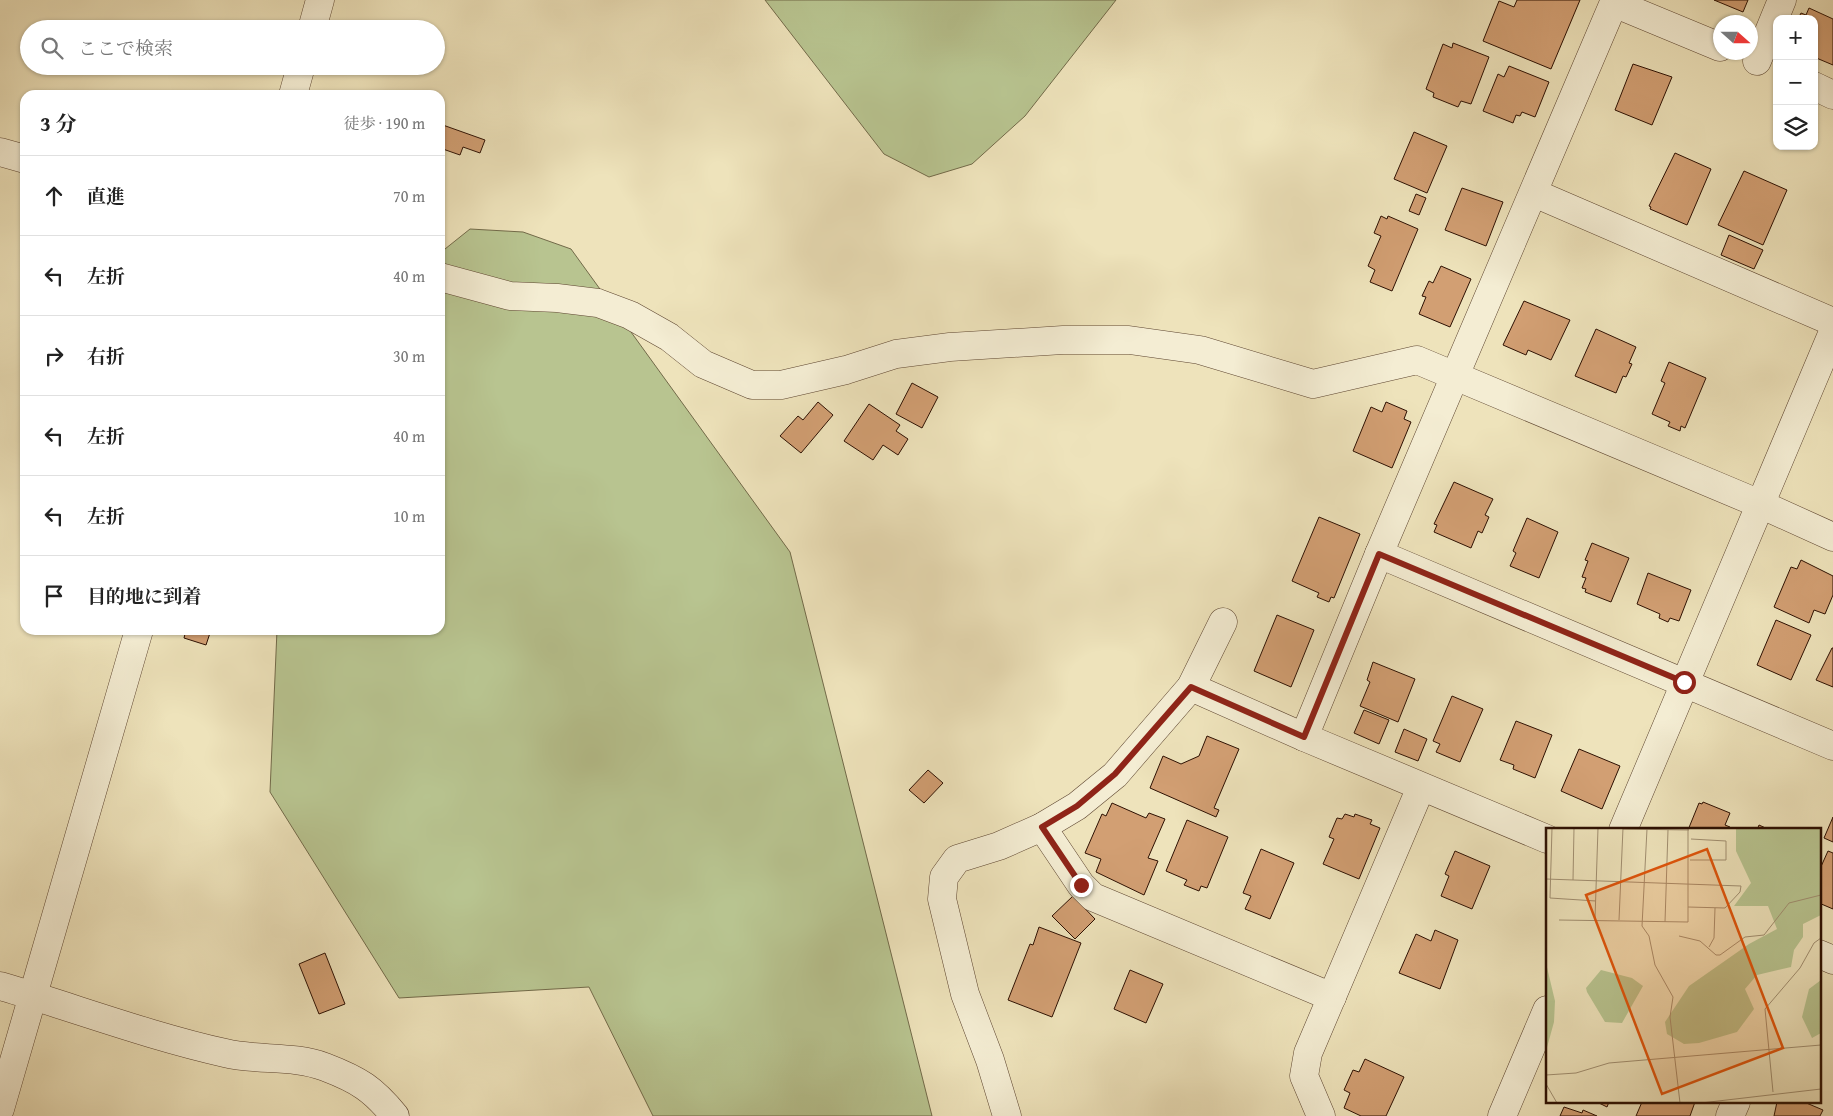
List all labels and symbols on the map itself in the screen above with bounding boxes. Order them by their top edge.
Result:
north arrow [1713,15,1758,60]
route start [1673,671,1696,694]
inset map [1546,828,1820,1104]
route end [1070,874,1093,897]

